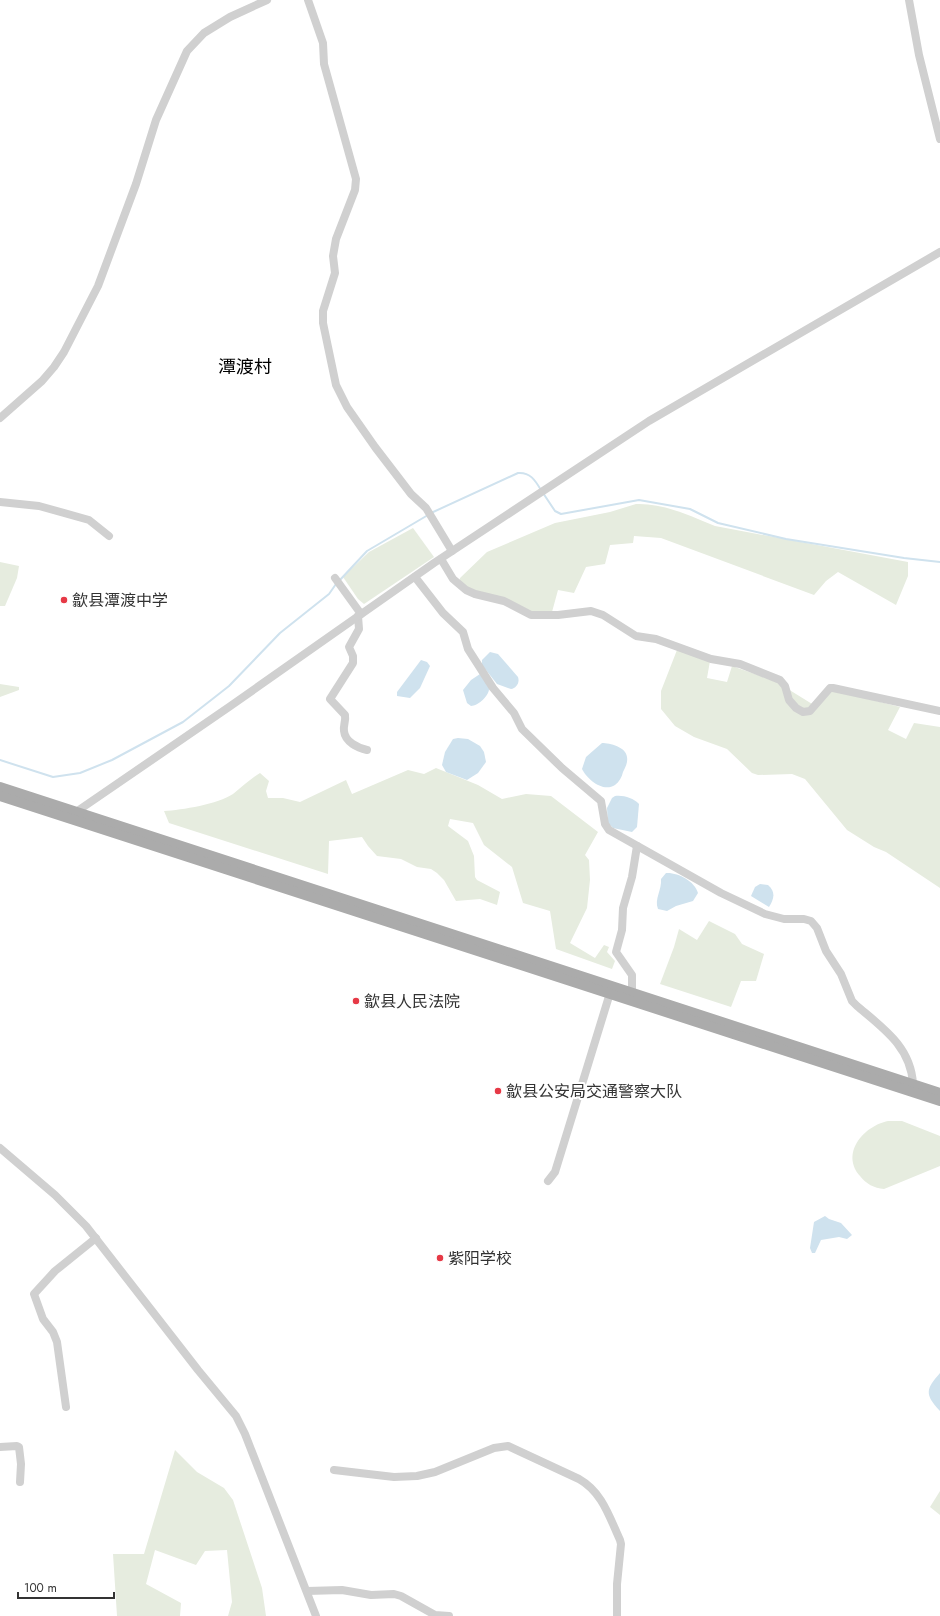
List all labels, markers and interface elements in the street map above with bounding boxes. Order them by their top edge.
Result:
district label: 潭渡村 [218,354,272,380]
place label: 歙县潭渡中学 [72,589,168,612]
marker: 歙县潭渡中学 [59,595,69,605]
place label: 歙县人民法院 [364,990,460,1013]
marker: 歙县人民法院 [351,996,361,1006]
place label: 歙县公安局交通警察大队 [506,1080,682,1103]
marker: 歙县公安局交通警察大队 [493,1086,503,1096]
place label: 紫阳学校 [448,1247,512,1270]
marker: 紫阳学校 [435,1253,445,1263]
scale bar [18,1574,114,1600]
text: 100 m [24,1579,57,1597]

